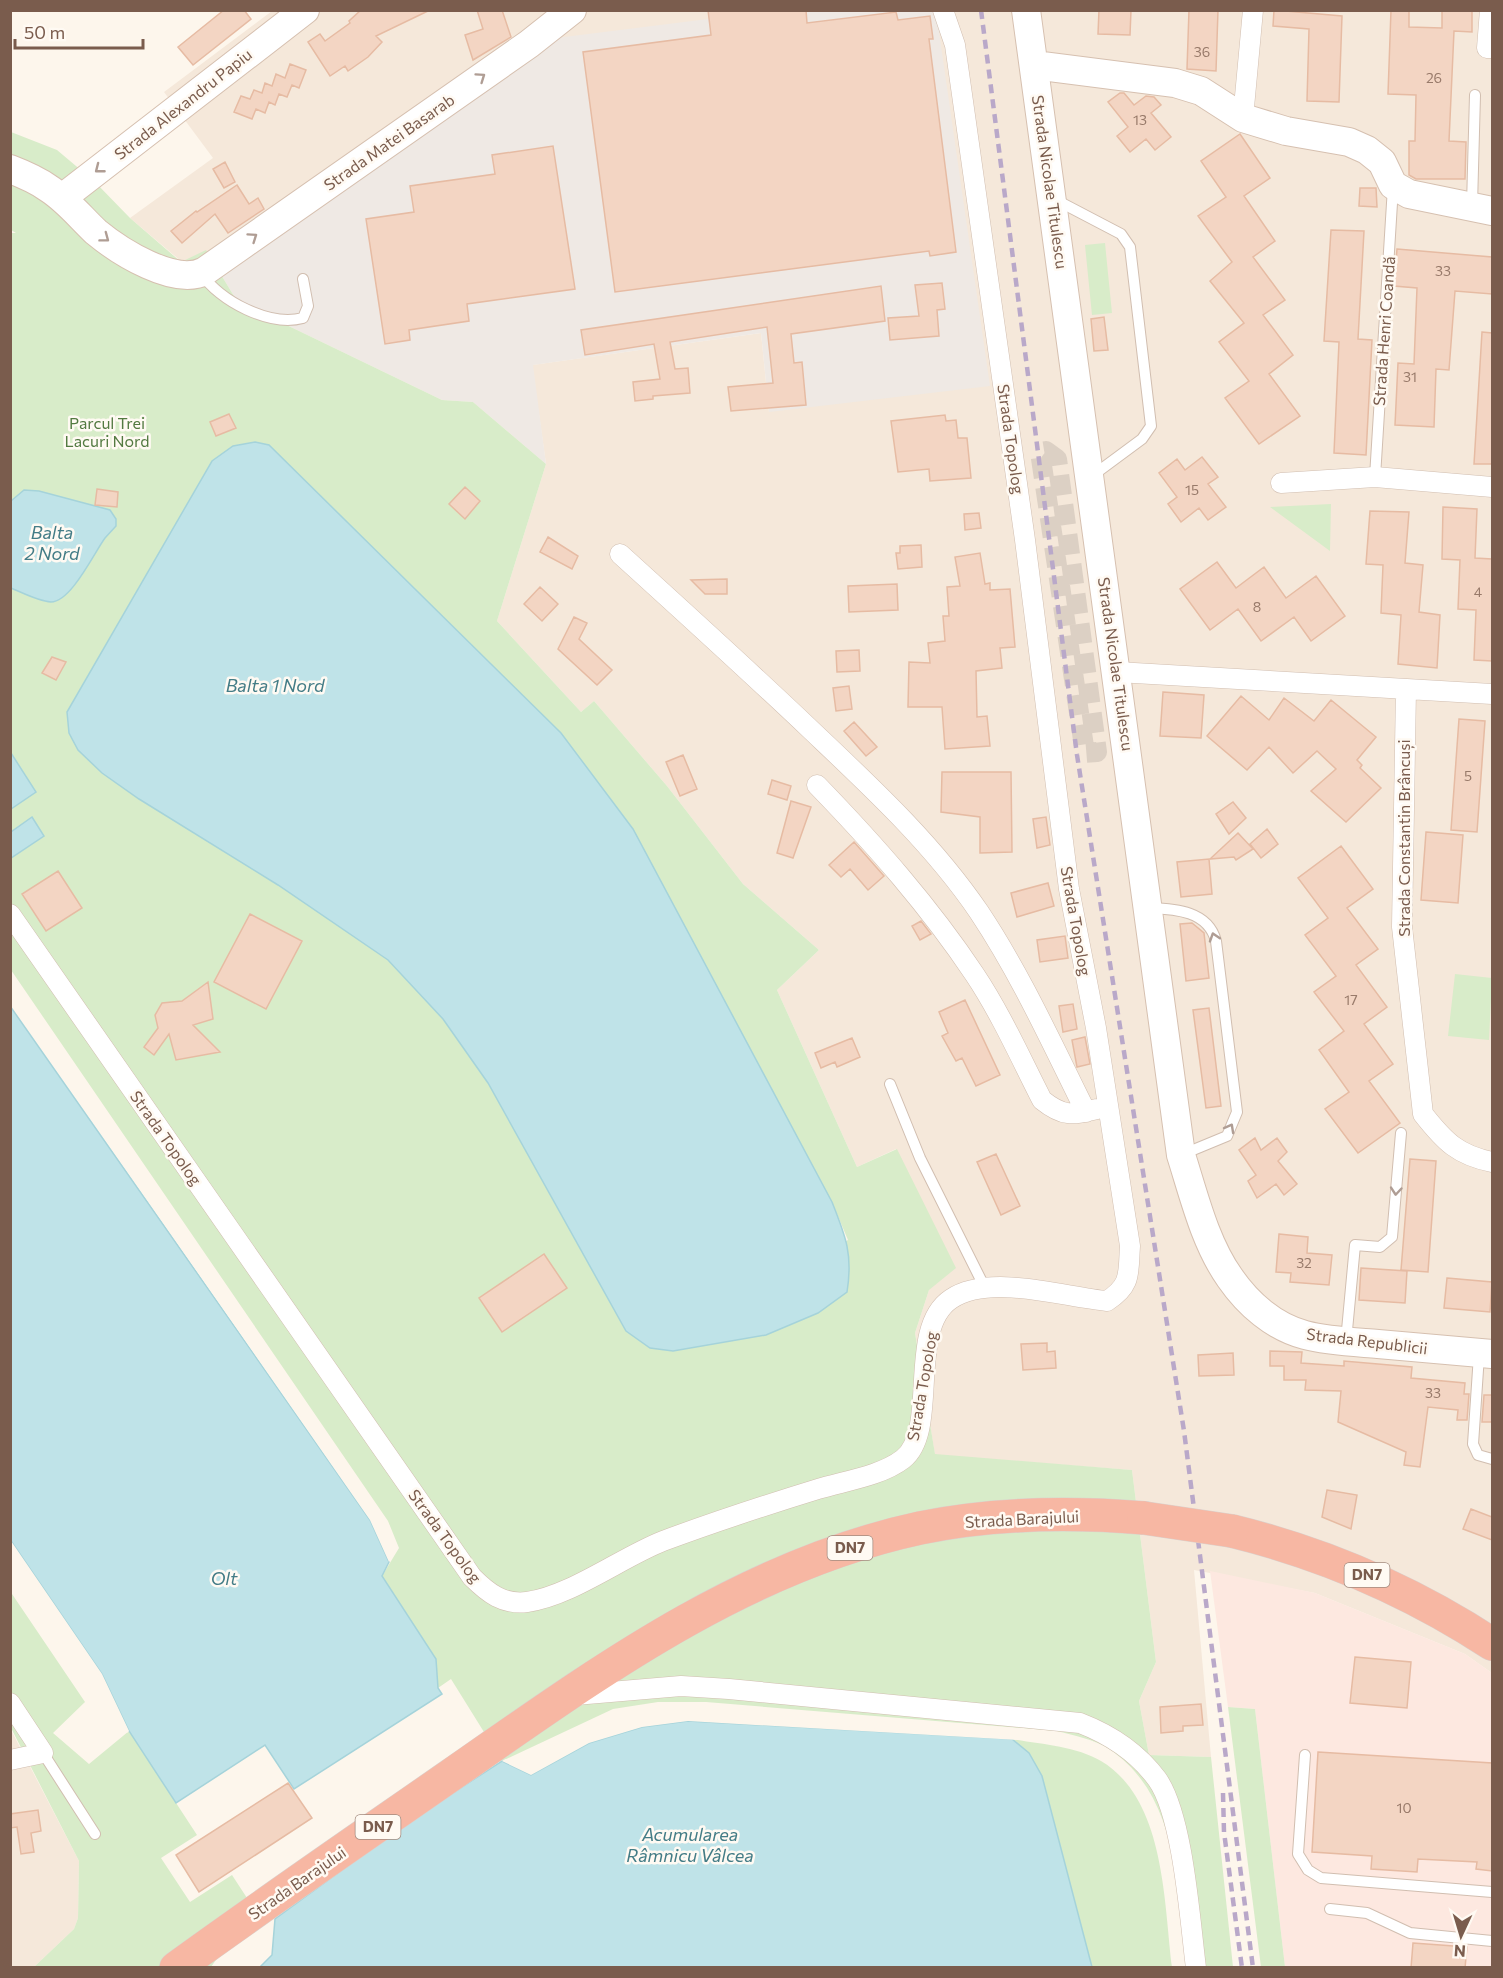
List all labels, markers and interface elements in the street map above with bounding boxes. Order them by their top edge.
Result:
scale bar [15,12,142,50]
text: 50 m [24,21,65,43]
house number: 36 [1194,43,1210,60]
street label: Strada Alexandru Papiu [110,44,255,163]
house number: 26 [1426,69,1442,86]
one-way arrow [475,73,486,84]
street label: Strada Matei Basarab [320,89,458,194]
street label: Strada Nicolae Titulescu [1029,94,1072,270]
house number: 13 [1133,111,1147,128]
one-way arrow [95,162,106,173]
one-way arrow [98,231,109,242]
one-way arrow [246,233,257,244]
street label: Strada Henri Coandă [1369,256,1398,406]
house number: 33 [1435,262,1451,279]
house number: 31 [1403,368,1417,385]
street label: Strada Topolog [994,383,1029,496]
park label: Parcul Trei Lacuri Nord [65,413,149,450]
house number: 15 [1185,481,1199,498]
water label: Balta 2 Nord [23,521,80,564]
street label: Strada Nicolae Titulescu [1095,576,1138,752]
house number: 4 [1474,583,1483,600]
house number: 8 [1253,598,1261,615]
water label: Balta 1 Nord [226,674,325,696]
street label: Strada Constantin Brâncuși [1394,739,1415,937]
house number: 5 [1464,767,1472,784]
street label: Strada Topolog [1058,865,1096,978]
one-way arrow [1208,932,1221,942]
house number: 17 [1344,991,1358,1008]
street label: Strada Topolog [127,1087,206,1189]
one-way arrow [1223,1124,1234,1134]
one-way arrow [1390,1186,1403,1195]
house number: 32 [1296,1254,1312,1271]
street label: Strada Republicii [1305,1324,1429,1357]
street label: Strada Topolog [903,1329,941,1442]
house number: 33 [1425,1384,1441,1401]
street label: Strada Topolog [405,1485,486,1586]
street label: Strada Barajului [964,1506,1080,1531]
road number: DN7 [828,1536,872,1560]
road number: DN7 [1344,1563,1390,1587]
water label: Olt [211,1567,238,1589]
house number: 10 [1396,1799,1412,1816]
road number: DN7 [356,1815,400,1839]
water label: Acumularea Râmnicu Vâlcea [626,1823,754,1866]
street label: Strada Barajului [244,1842,349,1923]
north arrow [1431,1906,1491,1966]
text: N [1453,1942,1467,1961]

